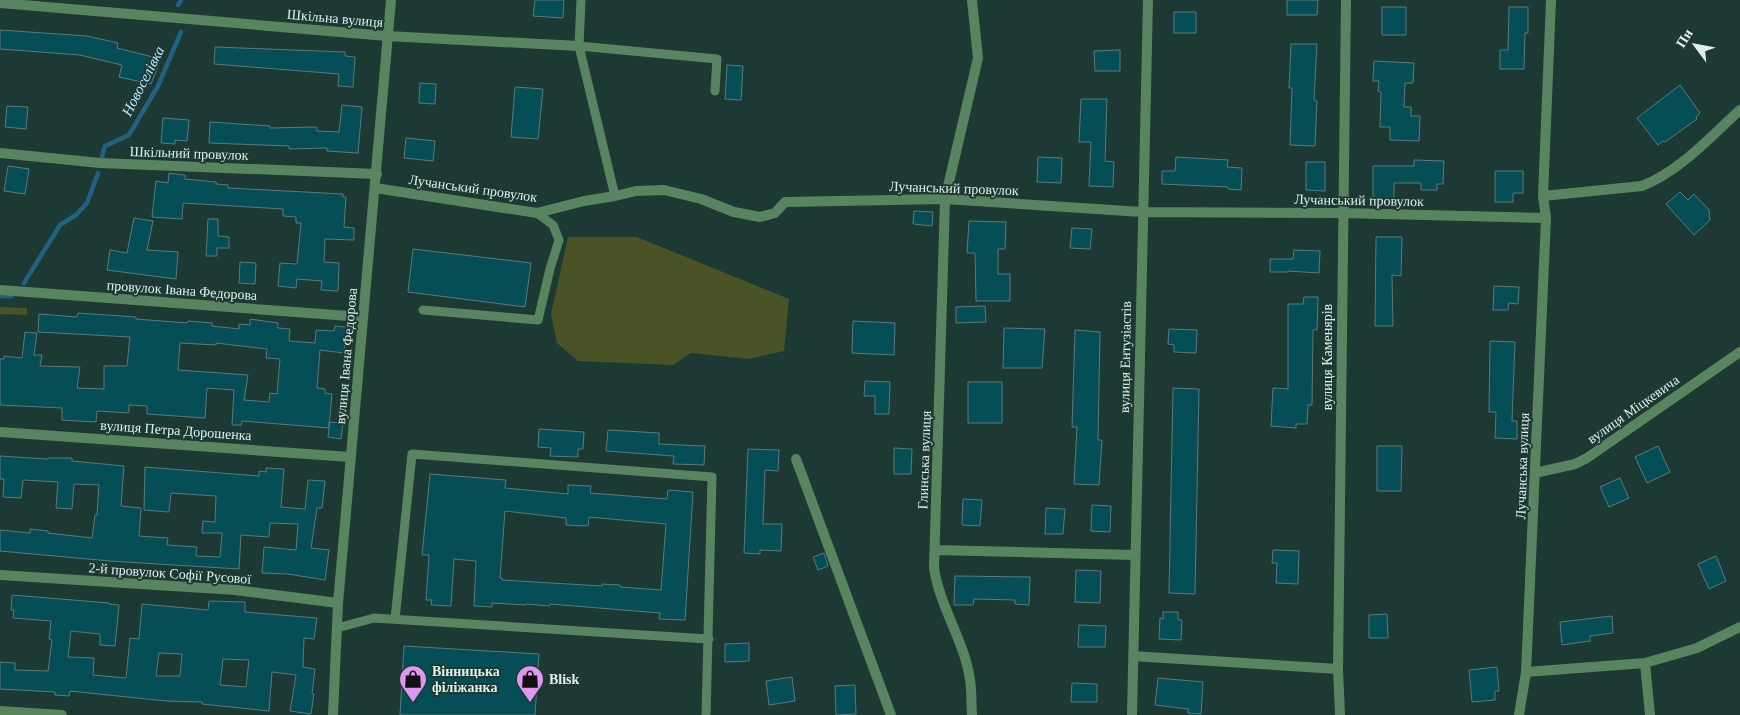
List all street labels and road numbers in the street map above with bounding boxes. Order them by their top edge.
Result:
street label: Шкільна вулиця [286,7,384,30]
street label: Шкільний провулок [129,144,249,163]
street label: Лучанський провулок [408,172,538,205]
street label: Лучанський провулок [889,179,1019,198]
street label: Лучанський провулок [1294,192,1424,209]
street label: провулок Івана Федорова [106,278,258,303]
street label: вулиця Івана Федорова [333,286,360,425]
street label: вулиця Ентузіастів [1117,301,1134,413]
street label: вулиця Каменярів [1320,303,1335,410]
street label: вулиця Міцкевича [1585,372,1683,447]
street label: Глинська вулиця [915,410,934,510]
street label: Лучанська вулиця [1513,412,1532,520]
street label: вулиця Петра Дорошенка [100,418,253,443]
street label: 2-й провулок Софії Русової [88,560,252,587]

